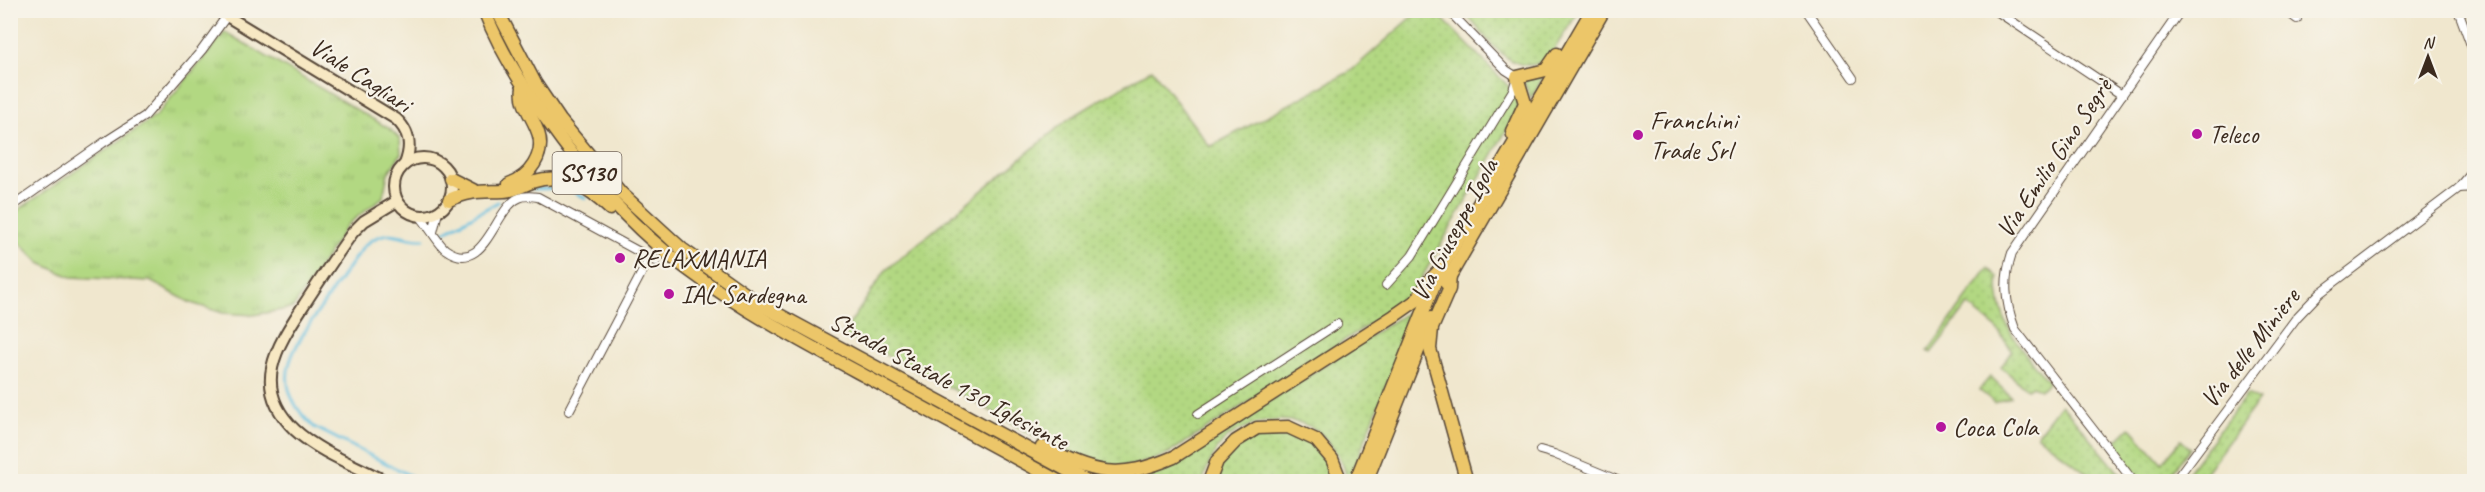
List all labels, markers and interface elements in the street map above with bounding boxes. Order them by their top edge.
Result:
north arrow [2398,27,2458,87]
street label: Viale Cagliari [304,30,421,122]
text: N [2423,33,2436,53]
street label: Via Emilio Gino Segrè [1989,70,2121,244]
place label: Franchini Trade Srl [1650,104,1740,167]
place label: Teleco [2209,118,2260,151]
marker: Teleco [2190,127,2204,141]
marker: Franchini Trade Srl [1631,128,1645,142]
road number: SS130 [552,152,622,194]
street label: Via Giuseppe Igola [1403,152,1506,307]
place label: RELAXMANIA [632,242,767,275]
marker: RELAXMANIA [613,251,627,265]
place label: IAL Sardegna [681,278,808,311]
street label: Via delle Miniere [2193,280,2308,414]
marker: IAL Sardegna [662,287,676,301]
street label: Strada Statale 130 Iglesiente [824,304,1076,459]
place label: Coca Cola [1953,411,2040,444]
marker: Coca Cola [1934,420,1948,434]

